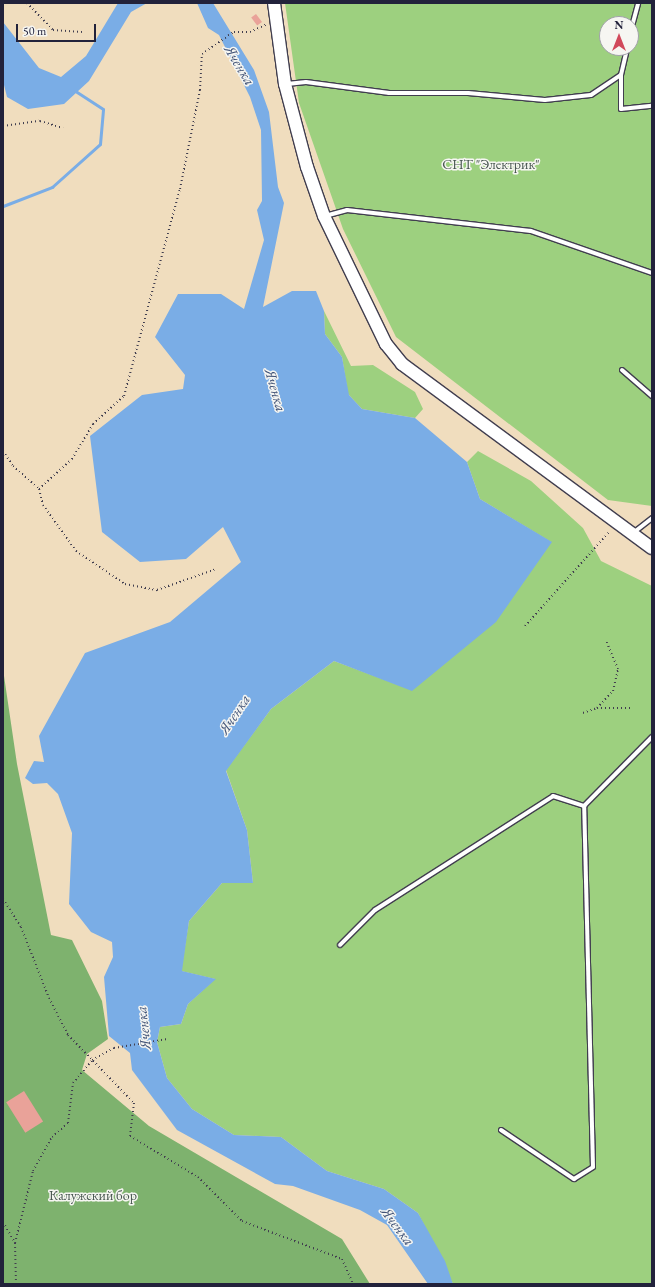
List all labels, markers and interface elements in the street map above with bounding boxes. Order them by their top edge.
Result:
scale bar [18,16,98,42]
north arrow [599,16,639,56]
text: N [615,18,623,32]
text: 50 m [23,23,46,39]
water label: Яченка [221,42,259,88]
park label: СНТ "Электрик" [442,156,540,172]
water label: Яченка [261,366,291,414]
water label: Яченка [214,691,254,737]
water label: Яченка [132,1005,154,1051]
park label: Калужский бор [49,1187,137,1203]
water label: Яченка [378,1203,418,1249]

